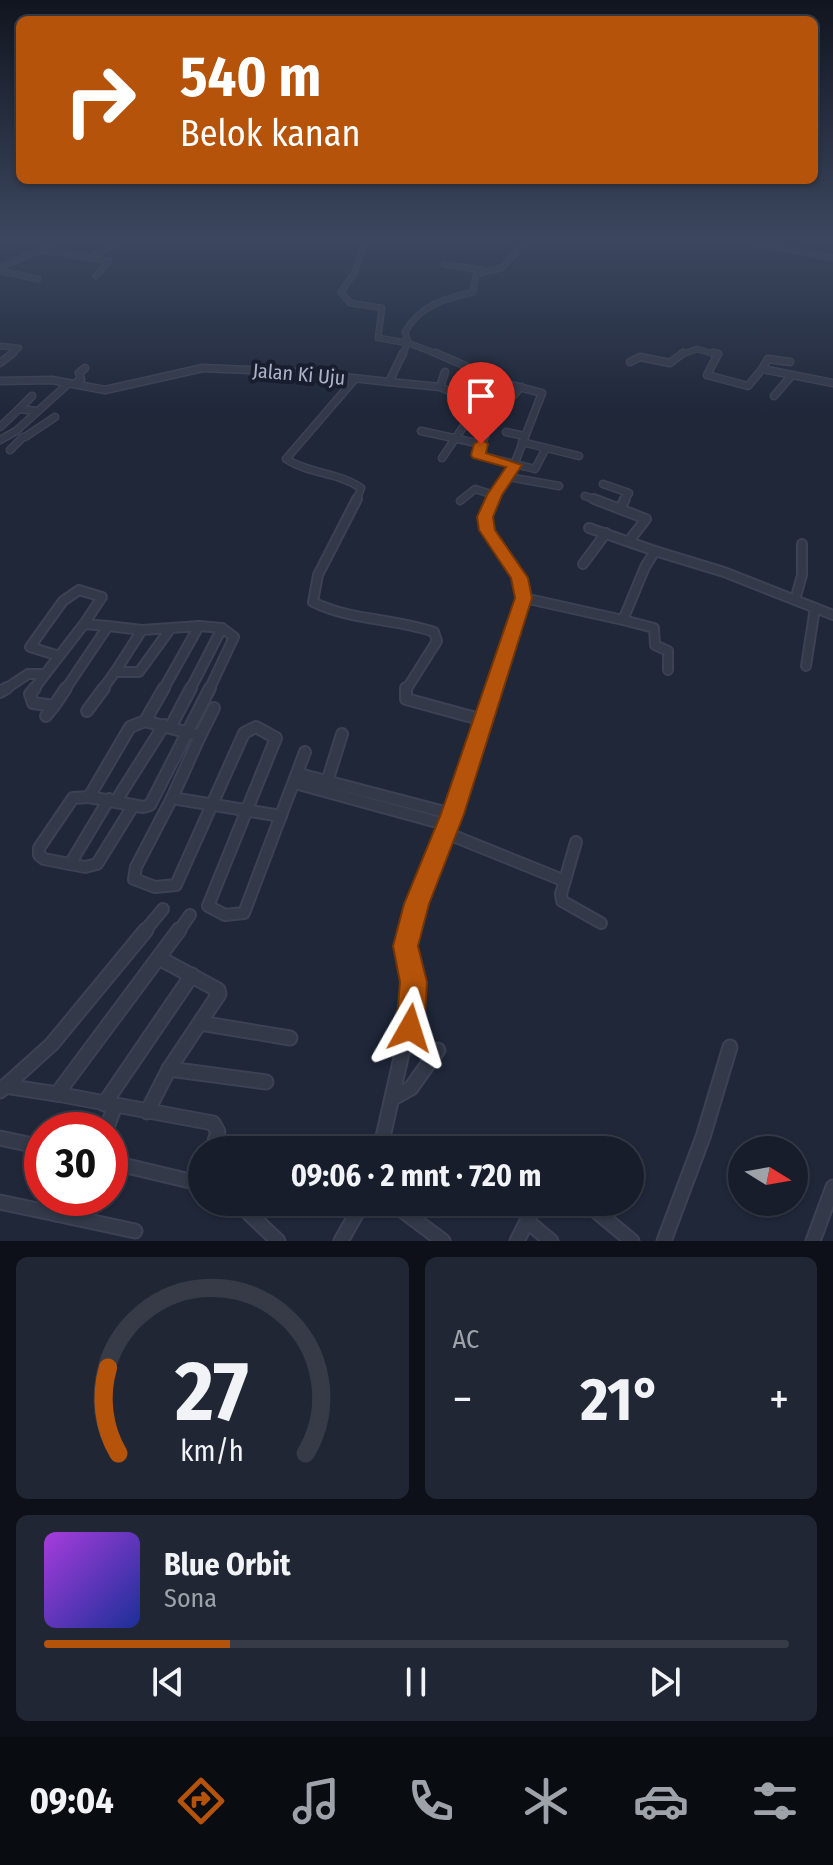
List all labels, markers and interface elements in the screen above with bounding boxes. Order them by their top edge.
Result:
text: 540 m [180,44,321,111]
icon: right [48,48,152,152]
text: Belok kanan [180,112,360,156]
street label: Jalan Ki Uju [252,358,346,390]
pin [447,362,515,444]
icon: arrive [459,374,503,418]
position arrow [368,986,452,1070]
speed limit sign: 30 [24,1112,128,1216]
north arrow [728,1136,808,1216]
map controls [728,1136,808,1216]
text: 09:06 · 2 mnt · 720 m [291,1158,541,1194]
text: AC [453,1324,479,1355]
text: 27 [174,1342,249,1442]
text: 21° [581,1364,661,1436]
text: − [453,1373,472,1426]
text: + [769,1373,789,1426]
text: km/h [180,1434,244,1469]
text: Blue Orbit [164,1547,290,1583]
text: Sona [164,1583,217,1614]
icon: previous [146,1660,190,1704]
icon: pause [394,1660,438,1704]
icon: next [643,1660,687,1704]
icon: directions [173,1773,229,1829]
icon: music [288,1773,344,1829]
icon: phone [403,1773,459,1829]
icon: climate [518,1773,574,1829]
icon: car [633,1773,689,1829]
icon: filters [747,1773,803,1829]
text: 09:04 [29,1779,114,1823]

